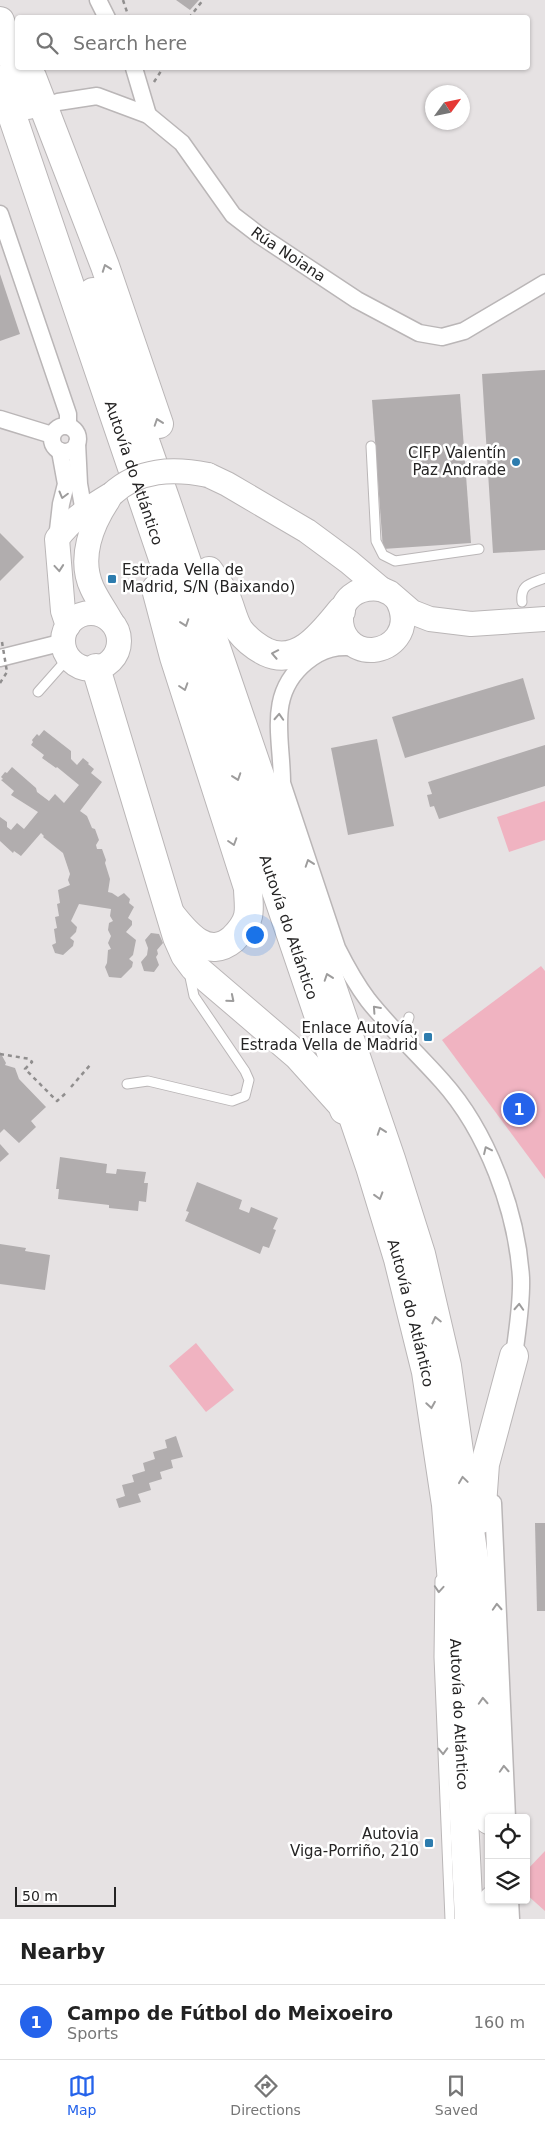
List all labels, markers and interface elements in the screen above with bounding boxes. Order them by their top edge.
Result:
search box [15,15,530,70]
icon: search [33,29,61,57]
text: Search here [73,32,187,54]
north arrow [425,85,470,130]
street label: Rúa Noiana [247,223,329,286]
one-way arrow [102,264,112,273]
street label: Autovía do Atlántico [101,398,167,548]
one-way arrow [154,418,164,427]
place label: CIFP Valentín Paz Andrade [408,444,506,479]
marker: CIFP Valentín Paz Andrade [510,456,522,468]
one-way arrow [58,490,69,499]
place label: Estrada Vella de Madrid, S/N (Baixando) [122,561,295,596]
one-way arrow [54,565,65,573]
marker: Estrada Vella de Madrid, S/N (Baixando) [106,573,118,585]
one-way arrow [179,618,189,627]
one-way arrow [271,649,279,660]
one-way arrow [178,683,188,691]
one-way arrow [274,712,285,720]
one-way arrow [232,772,242,781]
one-way arrow [227,837,237,846]
street label: Autovía do Atlántico [255,853,321,1002]
one-way arrow [304,859,314,868]
your location [242,922,268,948]
one-way arrow [324,973,334,982]
one-way arrow [225,993,234,1001]
one-way arrow [373,1005,382,1014]
place label: Enlace Autovía, Estrada Vella de Madrid [240,1019,418,1054]
marker: Enlace Autovía, Estrada Vella de Madrid [422,1031,434,1043]
pin: 1 [503,1090,535,1128]
one-way arrow [377,1127,387,1135]
one-way arrow [482,1146,493,1155]
one-way arrow [373,1191,383,1200]
street label: Autovía do Atlántico [383,1237,437,1388]
one-way arrow [514,1303,525,1311]
one-way arrow [431,1316,442,1325]
one-way arrow [425,1400,435,1409]
one-way arrow [458,1476,469,1484]
one-way arrow [434,1585,445,1593]
one-way arrow [491,1602,502,1610]
street label: Autovía do Atlántico [446,1638,472,1790]
one-way arrow [478,1697,488,1704]
one-way arrow [438,1748,448,1755]
one-way arrow [499,1765,510,1773]
map controls [485,1814,530,1904]
button: locate [485,1814,530,1859]
place label: Autovia Viga-Porriño, 210 [290,1825,419,1860]
marker: Autovia Viga-Porriño, 210 [423,1837,435,1849]
button: layers [485,1859,530,1904]
scale bar [15,1884,116,1907]
text: 50 m [22,1888,58,1904]
text: Nearby [20,1940,105,1964]
text: Campo de Fútbol do Meixoeiro [67,2002,393,2024]
text: 1 [30,2013,42,2032]
text: 160 m [474,2013,525,2032]
text: Sports [67,2024,118,2043]
tab: Map [67,2072,96,2118]
tab: Directions [230,2072,301,2118]
tab: Saved [435,2072,478,2118]

